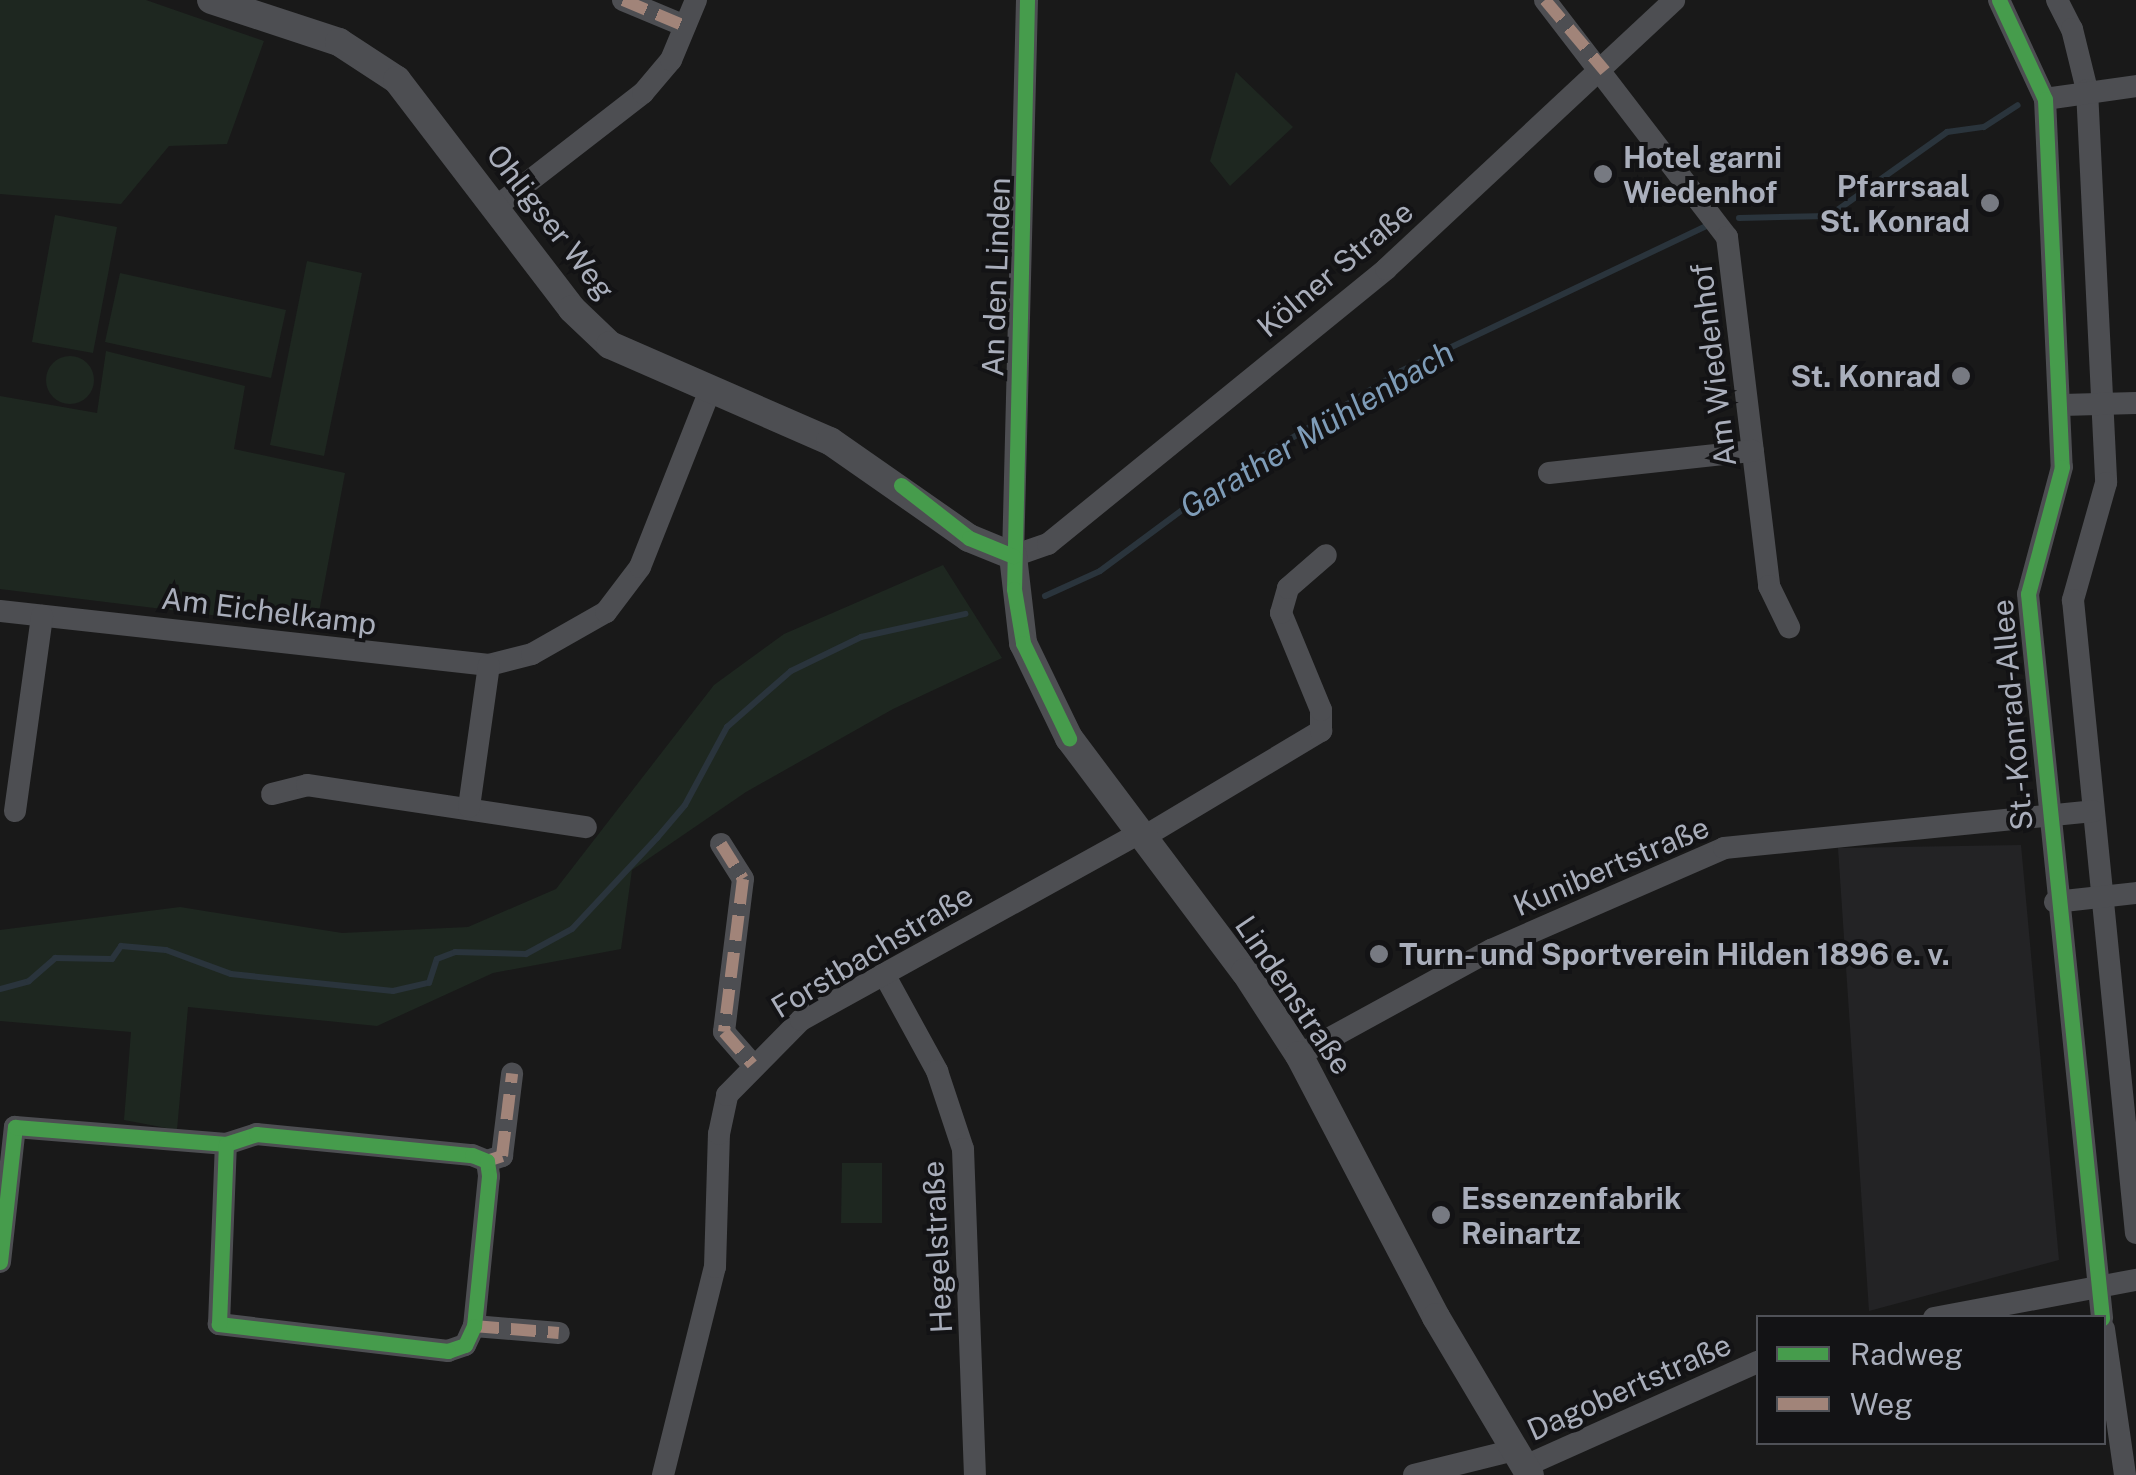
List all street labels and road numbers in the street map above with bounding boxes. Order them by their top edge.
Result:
street label: Ohligser Weg [479,137,623,307]
street label: An den Linden [975,177,1017,377]
street label: Kölner Straße [1250,193,1420,345]
street label: Am Wiedenhof [1683,261,1743,469]
street label: Am Eichelkamp [159,580,379,642]
street label: St.-Konrad-Allee [1984,598,2040,832]
street label: Kunibertstraße [1508,809,1714,923]
street label: Forstbachstraße [765,877,979,1025]
street label: Lindenstraße [1228,909,1360,1081]
street label: Hegelstraße [915,1160,959,1334]
street label: Dagobertstraße [1522,1326,1736,1448]

